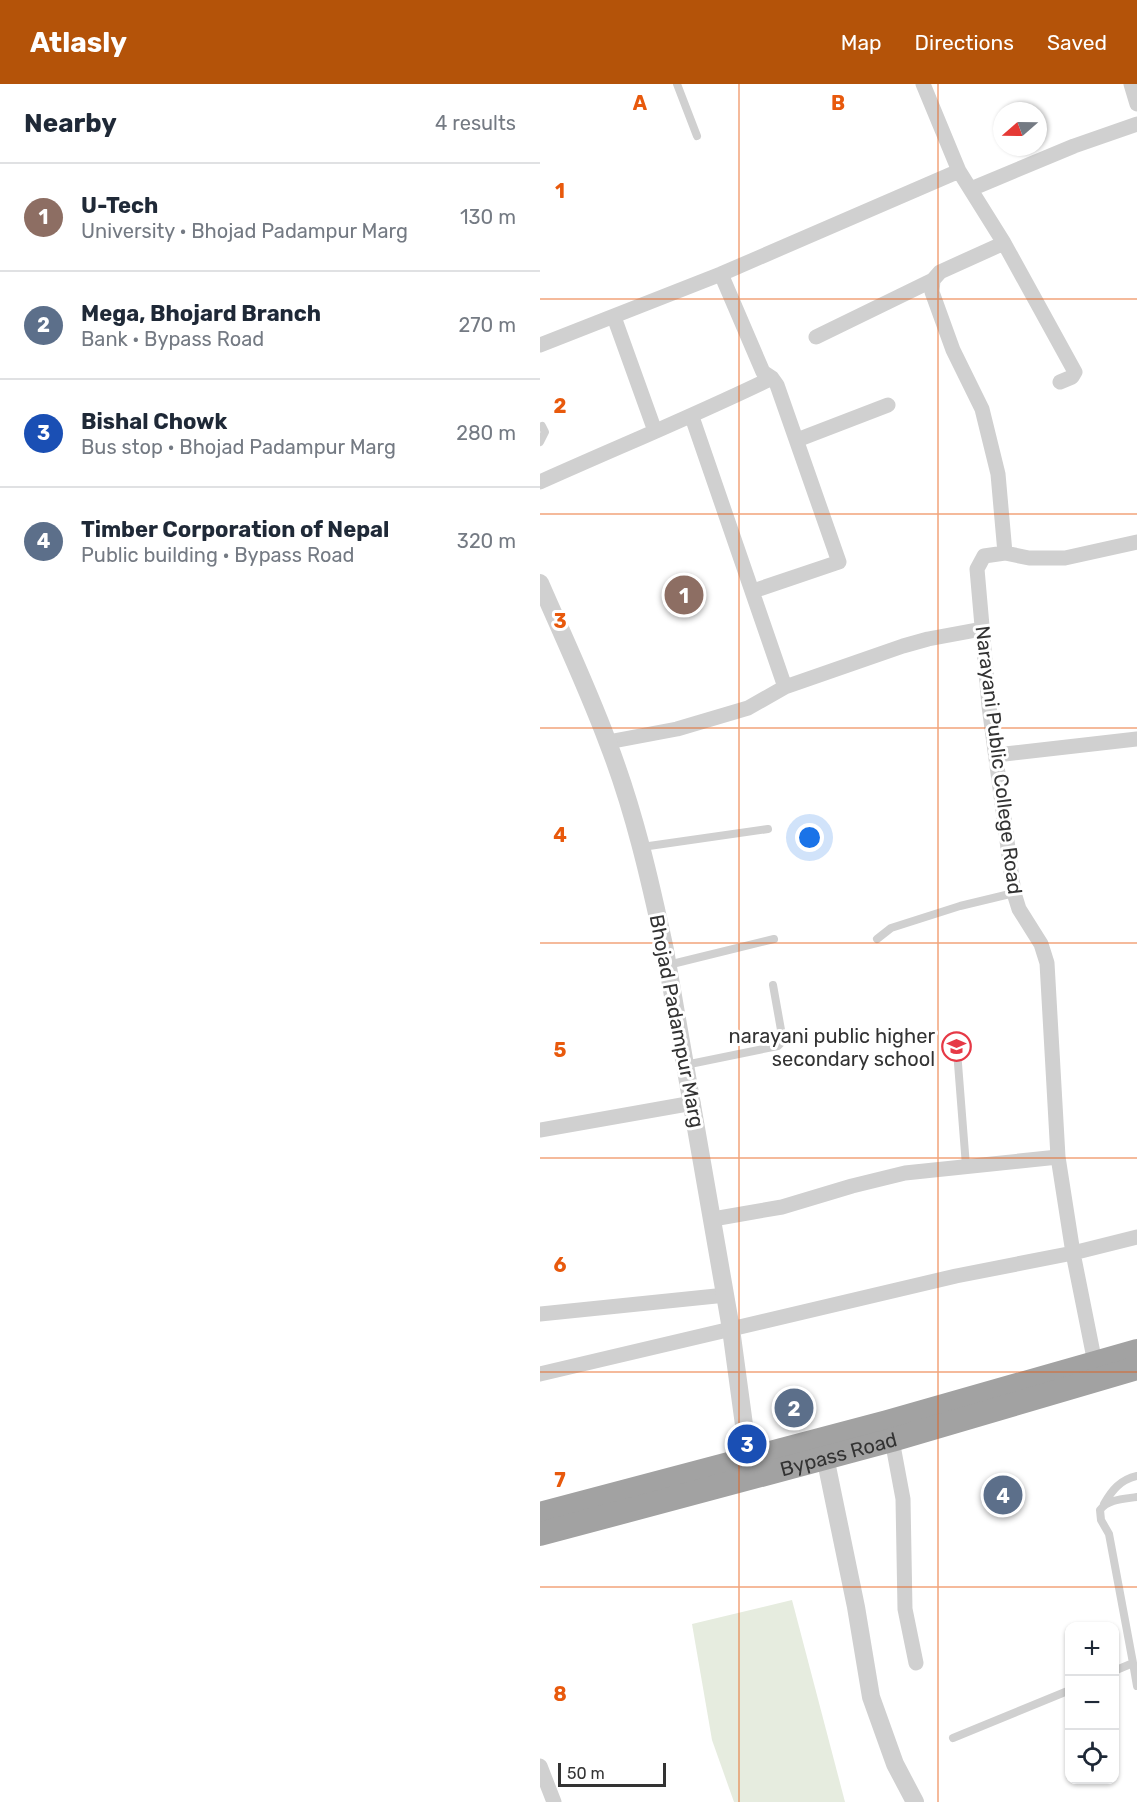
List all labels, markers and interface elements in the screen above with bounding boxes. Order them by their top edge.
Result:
text: Atlasly [30,26,127,59]
text: Map [841,30,882,55]
text: Directions [915,30,1014,55]
text: Saved [1047,30,1107,55]
text: A [633,91,648,115]
text: B [831,91,845,115]
north arrow [993,102,1047,156]
text: Nearby [24,108,117,139]
text: 4 results [435,111,516,135]
text: 1 [555,179,565,203]
text: U-Tech [81,192,158,219]
text: 1 [39,205,48,229]
text: 130 m [460,205,516,229]
text: University · Bhojad Padampur Marg [81,219,408,243]
text: Mega, Bhojard Branch [81,300,321,327]
text: 2 [37,313,50,337]
text: 270 m [459,313,516,337]
text: Bank · Bypass Road [81,327,264,351]
text: 2 [554,394,567,418]
text: Bishal Chowk [81,408,227,435]
text: 3 [37,421,50,445]
text: 280 m [456,421,516,445]
text: Bus stop · Bhojad Padampur Marg [81,435,396,459]
text: Timber Corporation of Nepal [81,516,389,543]
text: 4 [37,529,50,553]
text: 320 m [457,529,516,553]
text: Public building · Bypass Road [81,543,354,567]
pin: 1 [664,572,704,618]
text: 3 [553,609,567,633]
street label: Narayani Public College Road [971,624,1027,896]
text: 4 [553,823,567,847]
your location [795,823,824,852]
street label: Bhojad Padampur Marg [645,912,709,1130]
place label: narayani public higher secondary school [729,1024,935,1071]
school or university icon: narayani public higher secondary school [940,1031,972,1063]
text: 5 [554,1038,567,1062]
text: 6 [553,1253,567,1277]
pin: 2 [774,1386,814,1430]
pin: 3 [728,1422,766,1466]
street label: Bypass Road [777,1427,900,1481]
text: 7 [554,1468,566,1492]
pin: 4 [984,1472,1022,1518]
map controls [1065,1622,1119,1784]
button: + [1065,1622,1119,1676]
button: − [1065,1676,1119,1730]
text: 8 [553,1682,567,1706]
button: locate [1065,1730,1119,1784]
scale bar [558,1760,666,1788]
text: 50 m [567,1764,605,1783]

